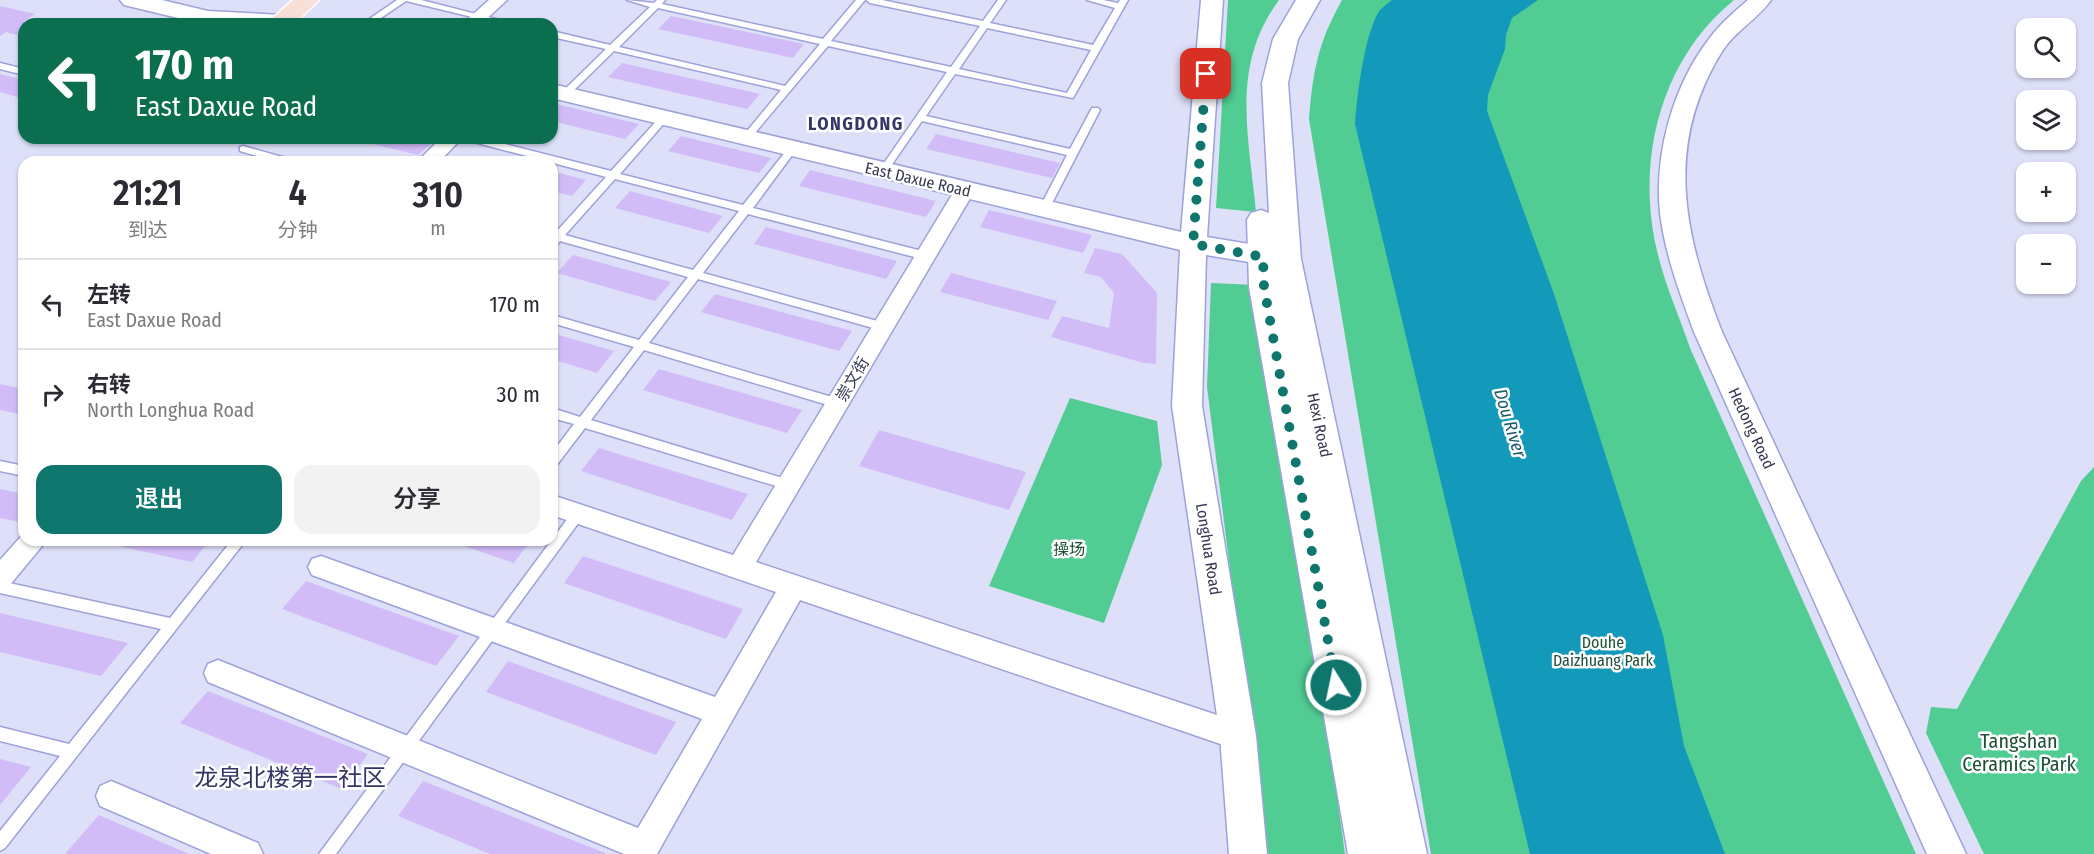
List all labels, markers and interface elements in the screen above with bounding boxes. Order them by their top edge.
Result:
map controls [2016,18,2076,294]
button: search [2016,18,2076,78]
text: 170 m [135,40,234,90]
icon: left [36,42,114,120]
pin [1180,48,1231,99]
icon: arrive [1189,57,1222,90]
button: layers [2016,90,2076,150]
text: East Daxue Road [135,91,317,123]
district label: LONGDONG [808,113,904,135]
street label: East Daxue Road [863,158,973,201]
button: + [2016,162,2076,222]
text: 21:21 [113,171,183,215]
text: 4 [289,171,307,215]
text: 310 [413,173,463,217]
text: m [430,216,446,240]
text: 到达 [128,218,168,242]
text: 分钟 [278,218,318,242]
button: − [2016,234,2076,294]
text: 左转 [87,281,131,308]
icon: left [36,288,69,321]
text: 170 m [489,291,540,318]
text: East Daxue Road [87,308,222,332]
street label: 崇文街 [832,354,873,405]
text: 右转 [87,371,131,398]
icon: right [36,378,69,411]
text: 30 m [497,381,540,408]
street label: Hedong Road [1724,385,1779,472]
water label: Dou River [1489,386,1531,461]
street label: Hexi Road [1303,391,1336,459]
text: North Longhua Road [87,398,254,422]
button: 退出 [36,465,282,534]
button: 分享 [294,465,540,534]
street label: Longhua Road [1192,502,1225,596]
park label: 操场 [1053,540,1085,559]
park label: Douhe Daizhuang Park [1553,633,1654,670]
position arrow [1304,653,1368,717]
park label: Tangshan Ceramics Park [1962,729,2076,776]
district label: 龙泉北楼第一社区 [194,764,386,792]

